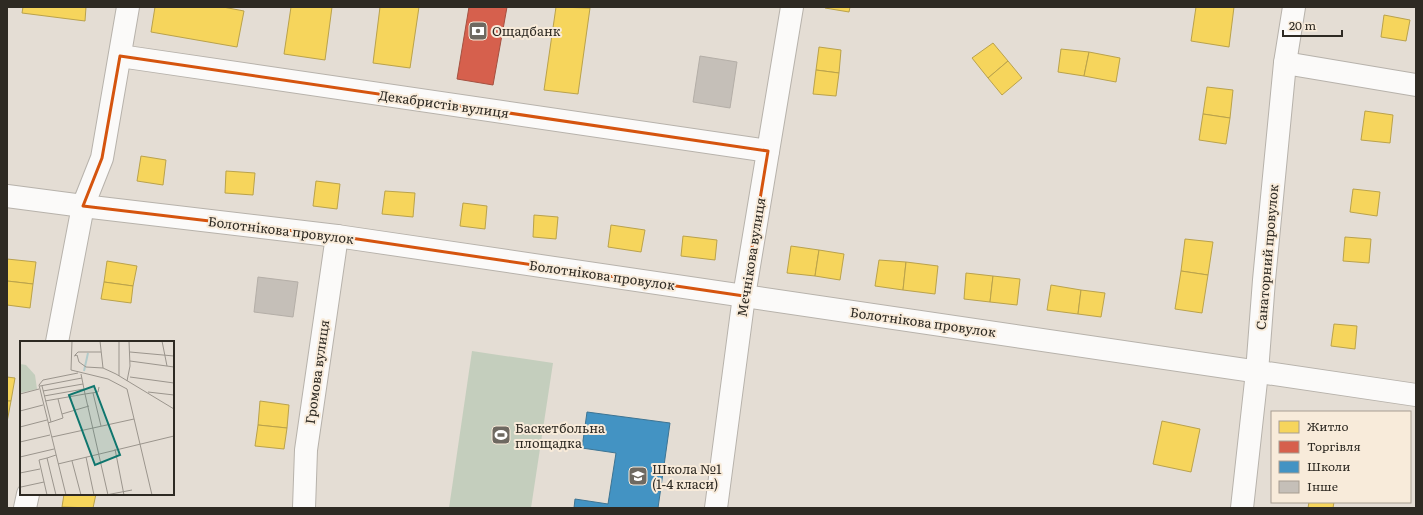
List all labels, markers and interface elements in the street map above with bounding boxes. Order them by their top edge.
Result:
scale bar [1283,12,1342,38]
text: 20 m [1289,16,1316,34]
bank icon: Ощадбанк [467,20,489,42]
place label: Ощадбанк [492,21,561,40]
street label: Декабристів вулиця [378,85,510,122]
street label: Санаторний провулок [1251,183,1282,330]
street label: Мєчнікова вулиця [732,196,769,318]
street label: Болотнікова провулок [207,211,355,248]
street label: Болотнікова провулок [528,255,676,294]
street label: Болотнікова провулок [849,302,997,341]
street label: Громова вулиця [300,318,333,425]
inset map [20,341,174,495]
legend [1271,411,1411,503]
text: Житло [1307,417,1349,435]
place label: Баскетбольна площадка [515,418,605,452]
sports icon: Баскетбольна площадка [490,424,512,446]
text: Торгівля [1307,437,1361,455]
text: Школи [1307,457,1351,475]
place label: Школа №1 (1-4 класи) [652,459,722,493]
school or university icon: Школа №1 (1-4 класи) [627,465,649,487]
text: Інше [1307,477,1338,495]

